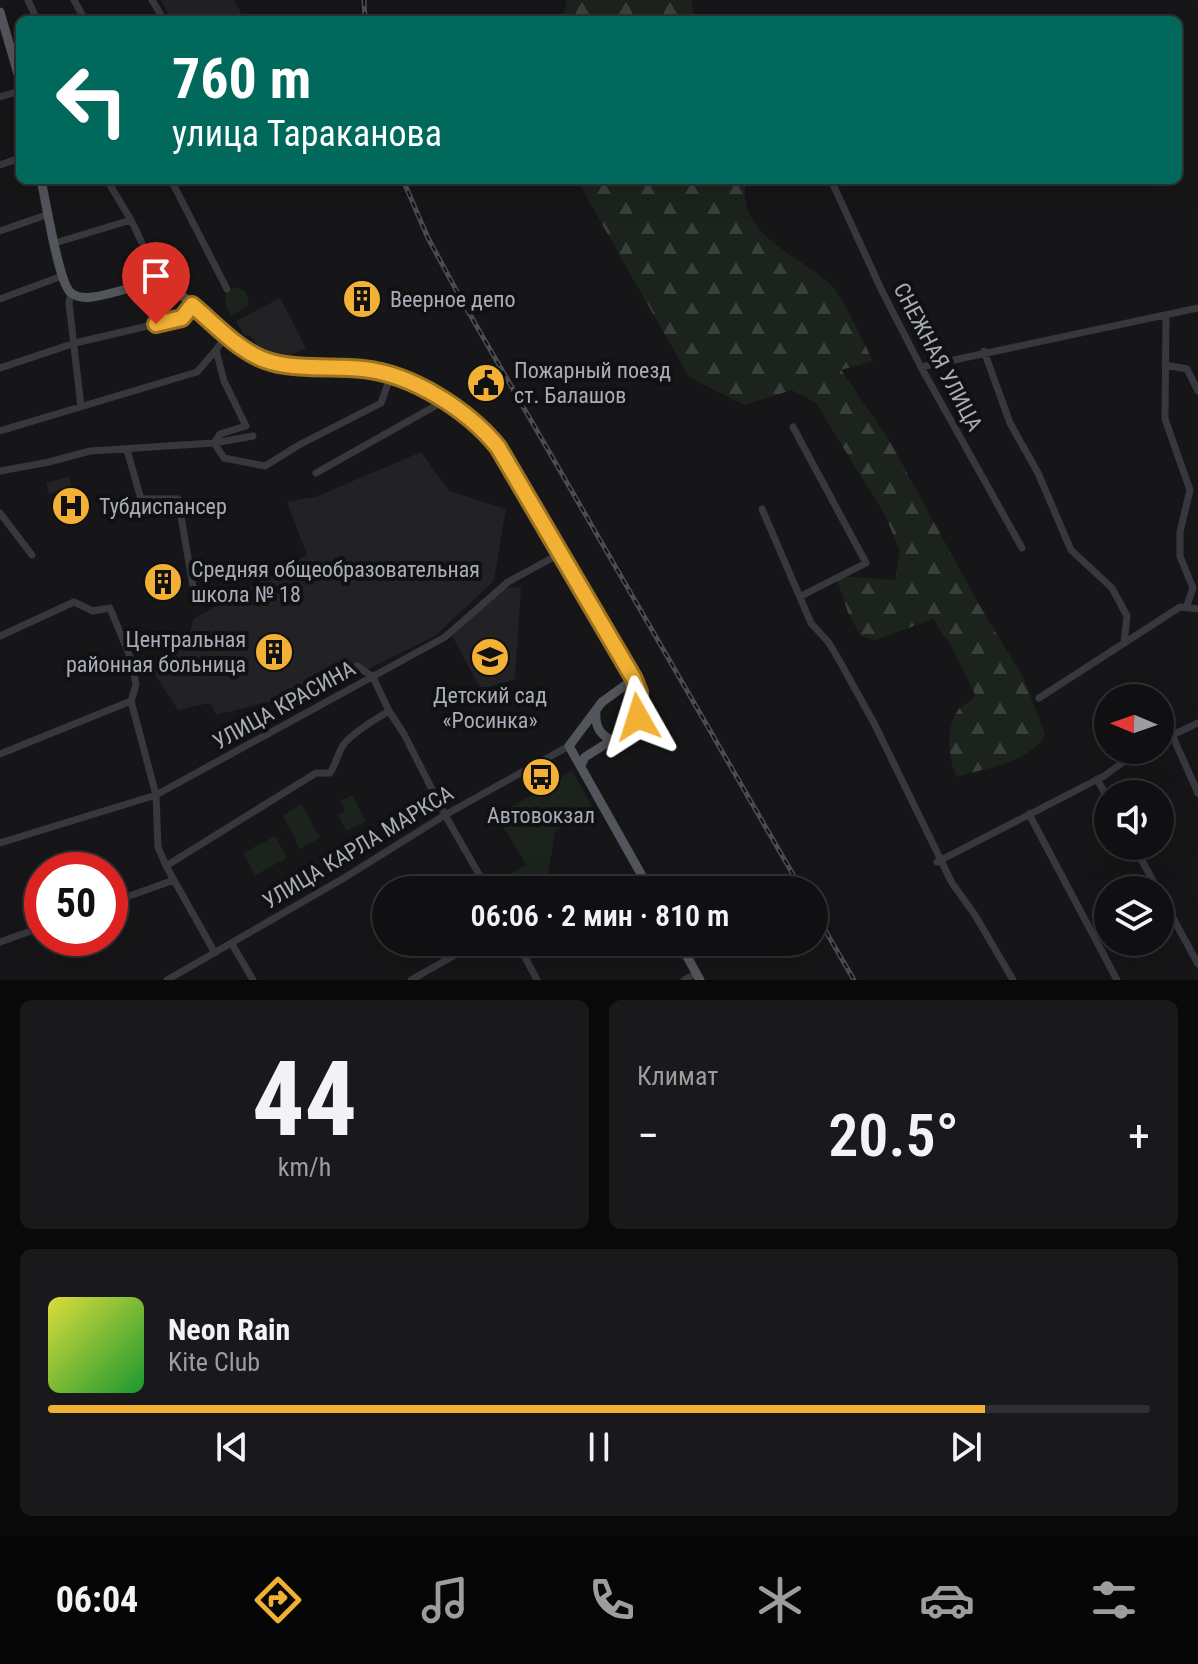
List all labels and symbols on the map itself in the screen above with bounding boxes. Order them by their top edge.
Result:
pin [122,242,190,324]
building icon: Веерное депо [341,278,383,320]
street label: СНЕЖНАЯ УЛИЦА [888,279,988,436]
place label: Веерное депо [390,287,515,312]
place label: Пожарный поезд ст. Балашов [514,358,671,408]
public building icon: Пожарный поезд ст. Балашов [465,362,507,404]
hospital icon: Тубдиспансер [50,485,92,527]
place label: Тубдиспансер [99,494,227,519]
place label: Средняя общеобразовательная школа № 18 [191,557,480,607]
building icon: Средняя общеобразовательная школа № 18 [142,561,184,603]
place label: Центральная районная больница [66,627,246,677]
building icon: Центральная районная больница [253,631,295,673]
school or university icon: Детский сад «Росинка» [469,636,511,678]
street label: УЛИЦА КРАСИНА [208,655,360,754]
position arrow [596,675,680,759]
place label: Детский сад «Росинка» [433,683,547,733]
north arrow [1094,684,1174,764]
bus stop icon: Автовокзал [520,756,562,798]
street label: УЛИЦА КАРЛА МАРКСА [258,780,458,914]
place label: Автовокзал [487,803,595,828]
speed limit sign: 50 [24,852,128,956]

